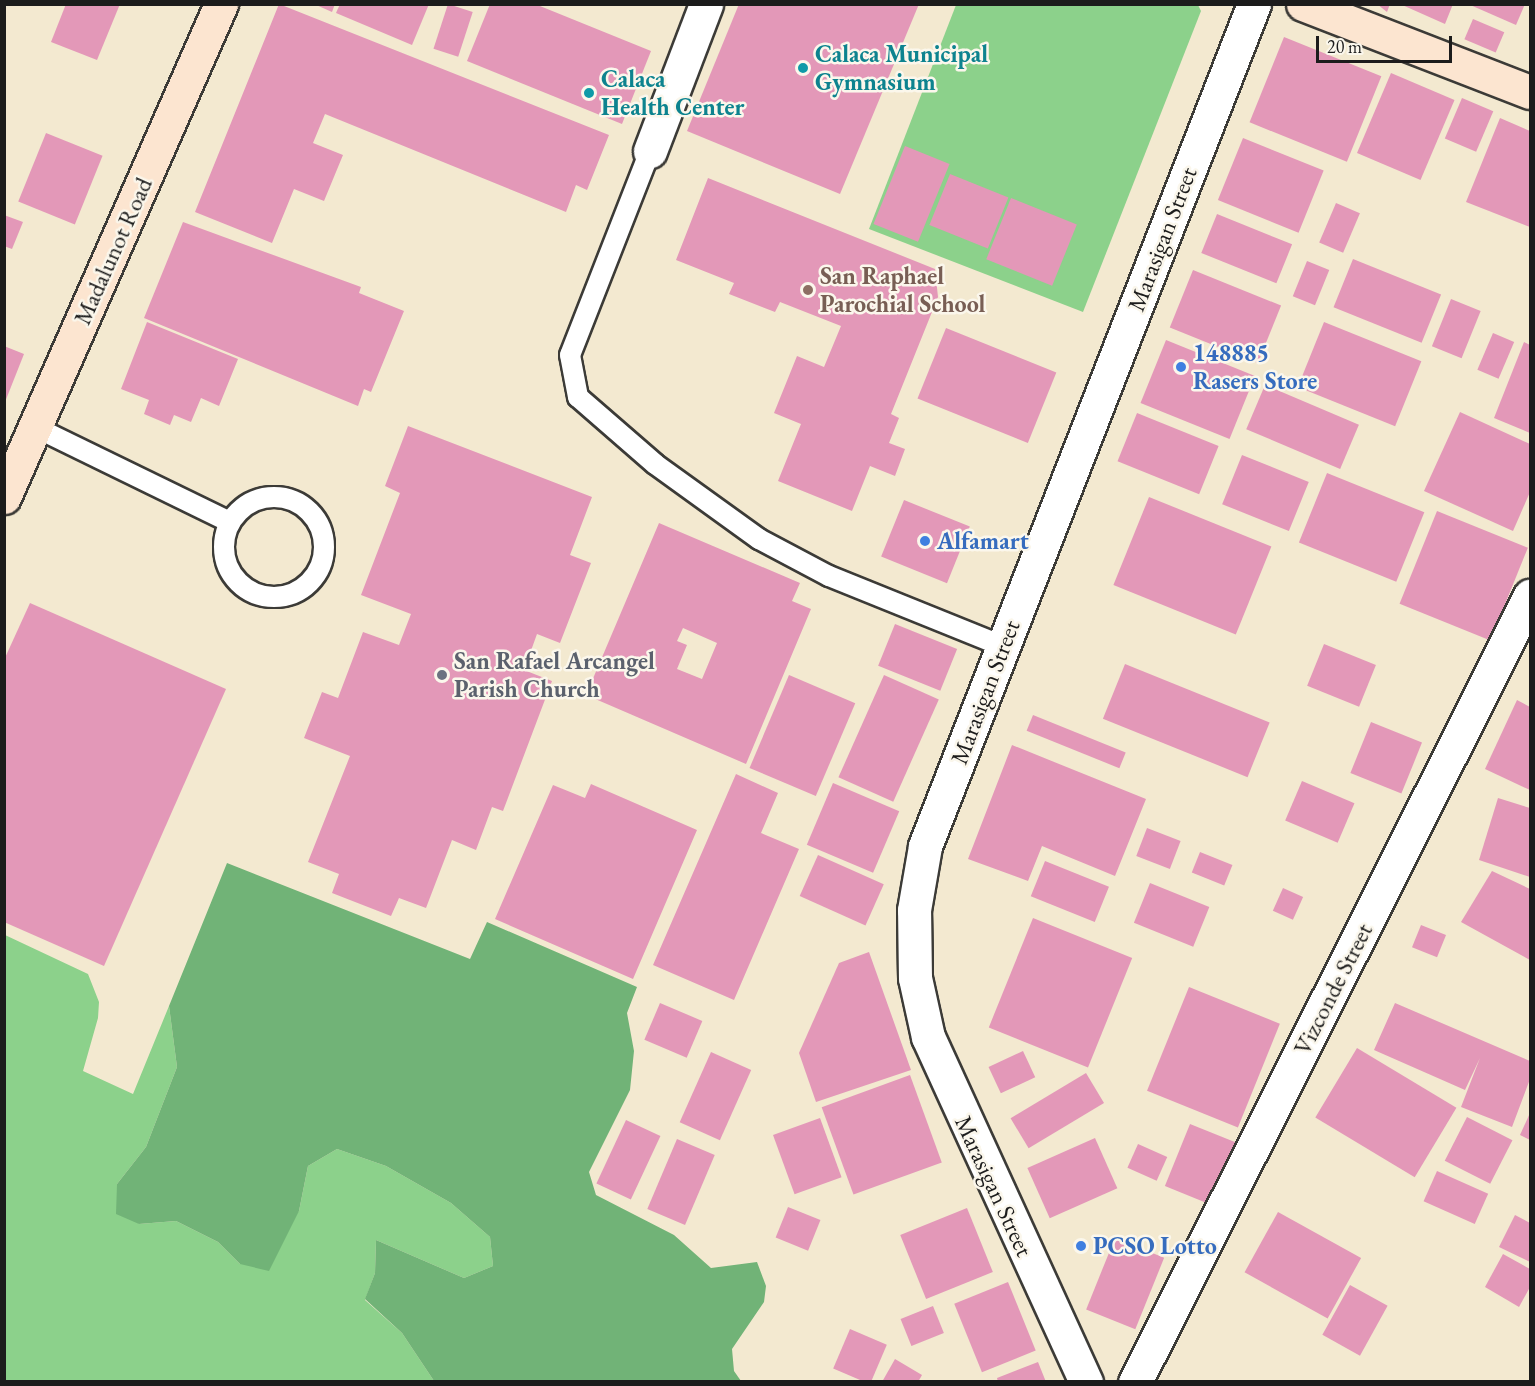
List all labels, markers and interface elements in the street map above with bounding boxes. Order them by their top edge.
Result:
scale bar [1319,24,1456,62]
text: 20 m [1327,35,1362,58]
place label: Calaca Municipal Gymnasium [815,40,988,96]
marker: Calaca Municipal Gymnasium [796,61,810,75]
place label: Calaca Health Center [601,65,744,121]
marker: Calaca Health Center [582,86,596,100]
street label: Marasigan Street [1121,163,1203,315]
street label: Madalunot Road [68,173,158,329]
place label: San Raphael Parochial School [820,262,985,318]
marker: San Raphael Parochial School [801,283,815,297]
place label: 148885 Rasers Store [1193,339,1317,395]
marker: 148885 Rasers Store [1174,360,1188,374]
place label: Alfamart [937,527,1029,555]
marker: Alfamart [918,534,932,548]
street label: Marasigan Street [944,616,1026,768]
place label: San Rafael Arcangel Parish Church [454,647,655,703]
marker: San Rafael Arcangel Parish Church [435,668,449,682]
street label: Vizconde Street [1288,919,1378,1059]
street label: Marasigan Street [949,1111,1039,1261]
place label: PCSO Lotto [1093,1232,1217,1260]
marker: PCSO Lotto [1074,1239,1088,1253]

